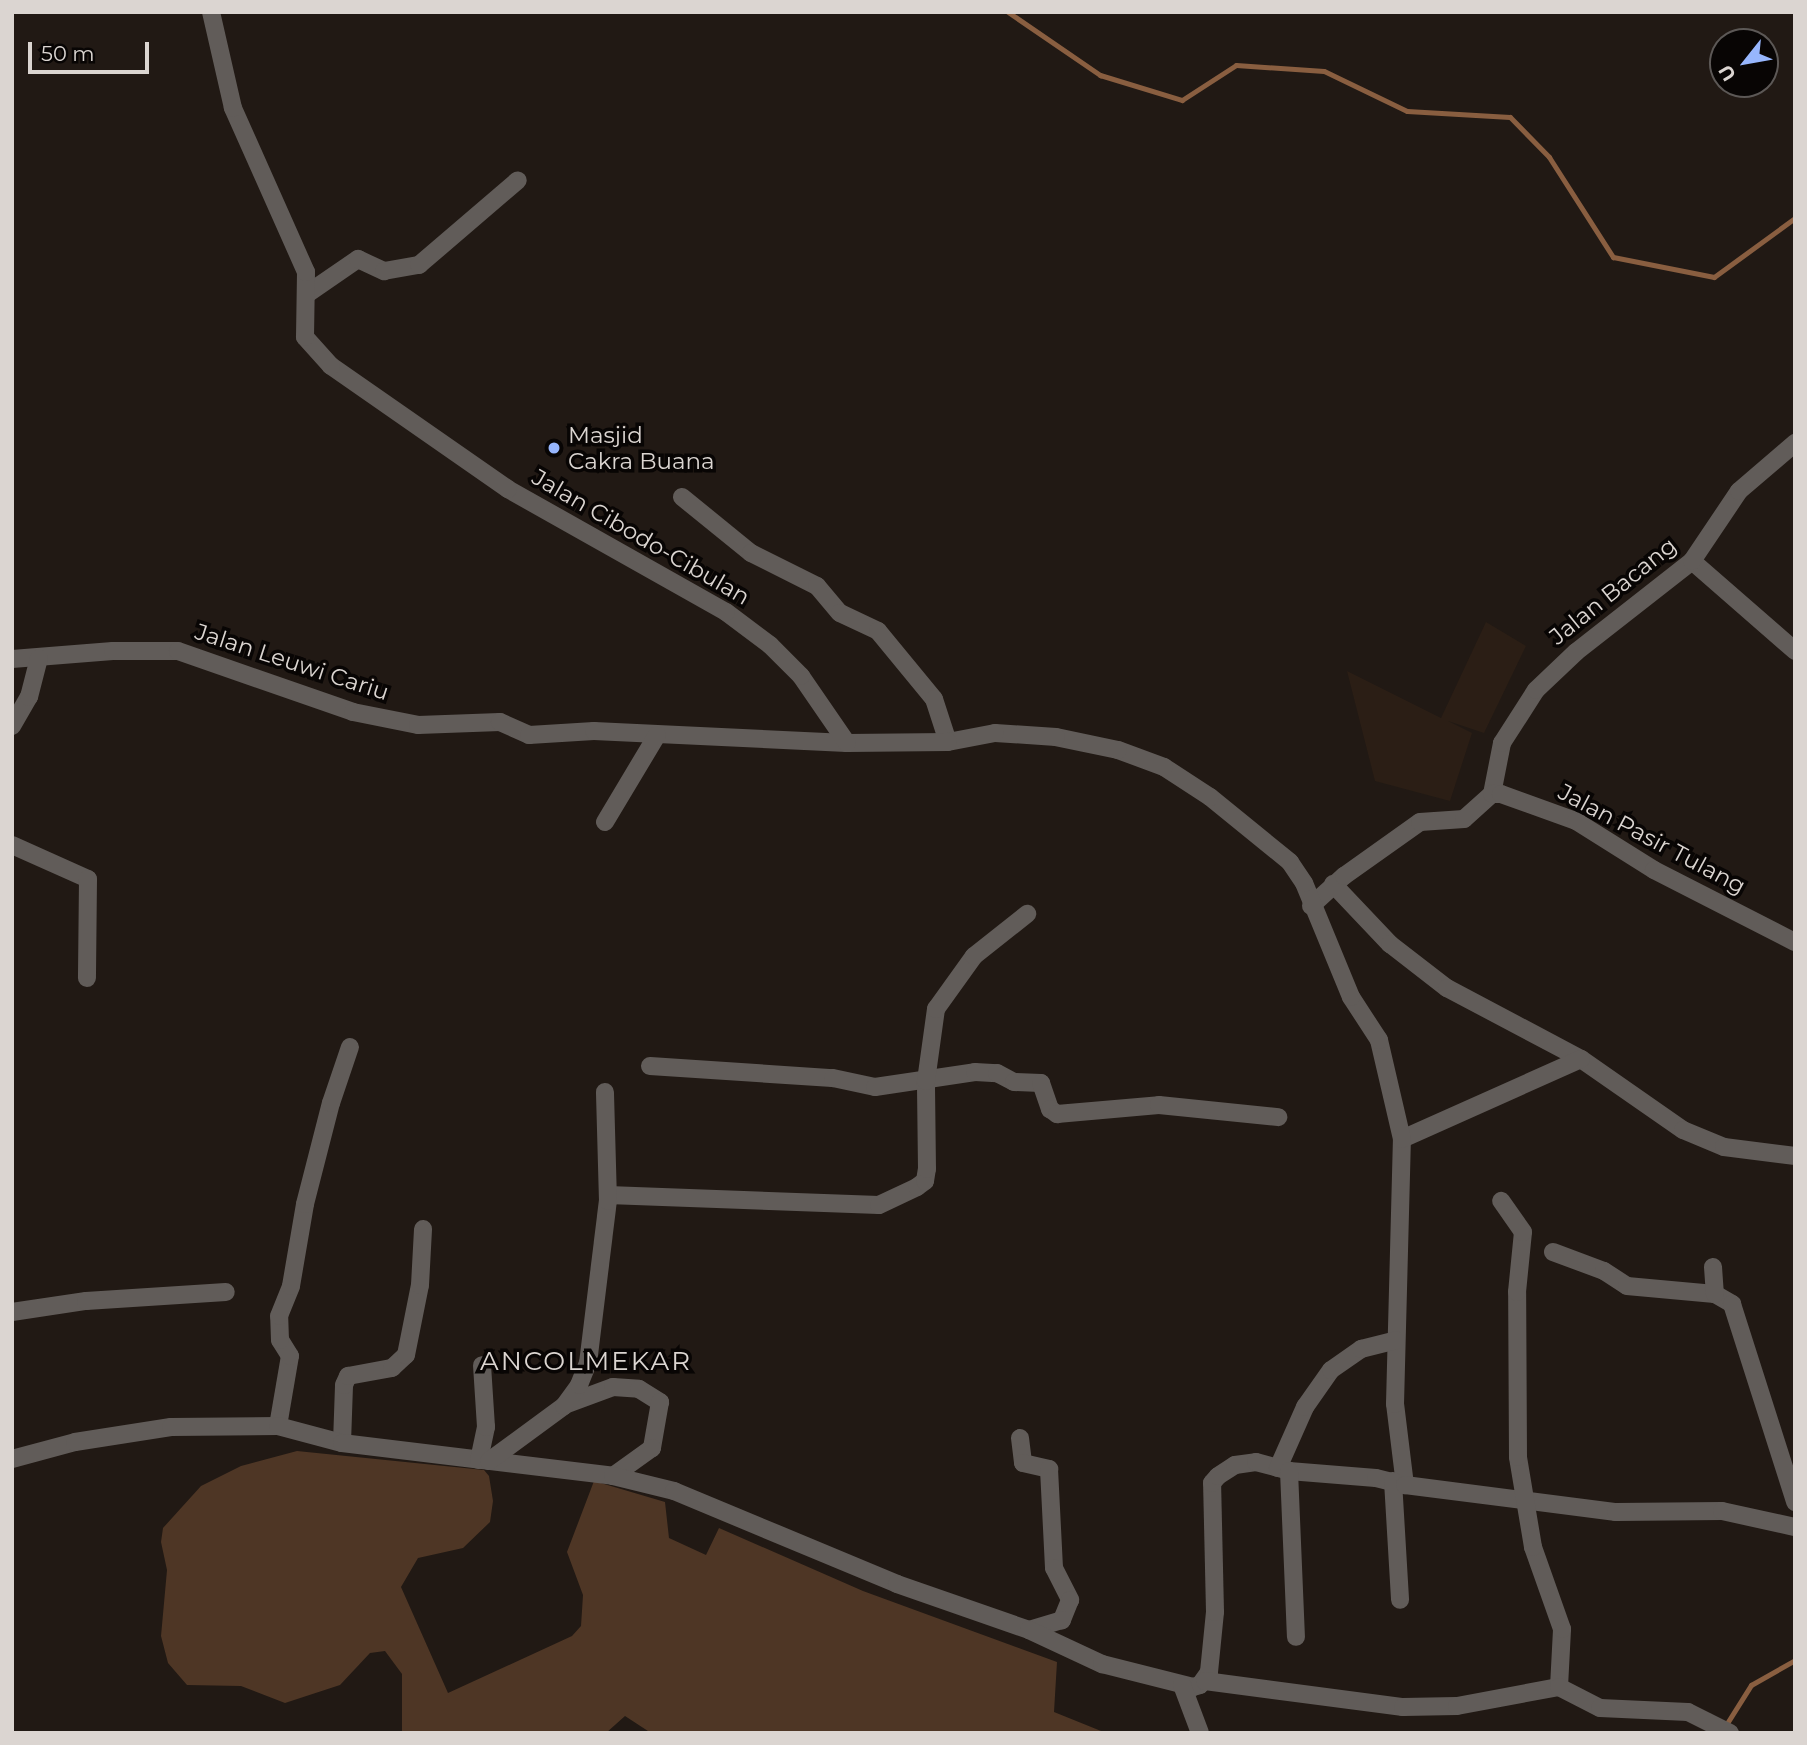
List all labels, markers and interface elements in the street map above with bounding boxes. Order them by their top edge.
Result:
scale bar [32,28,152,72]
north arrow [1709,28,1779,98]
text: 50 m [41,41,95,66]
text: U [1714,61,1741,85]
place label: Masjid Cakra Buana [568,421,715,475]
marker: Masjid Cakra Buana [546,440,562,456]
street label: Jalan Cibodo-Cibulan [527,463,755,611]
street label: Jalan Bacang [1544,531,1682,651]
street label: Jalan Leuwi Cariu [192,618,392,706]
street label: Jalan Pasir Tulang [1554,778,1750,900]
district label: ANCOLMEKAR [481,1346,691,1378]

